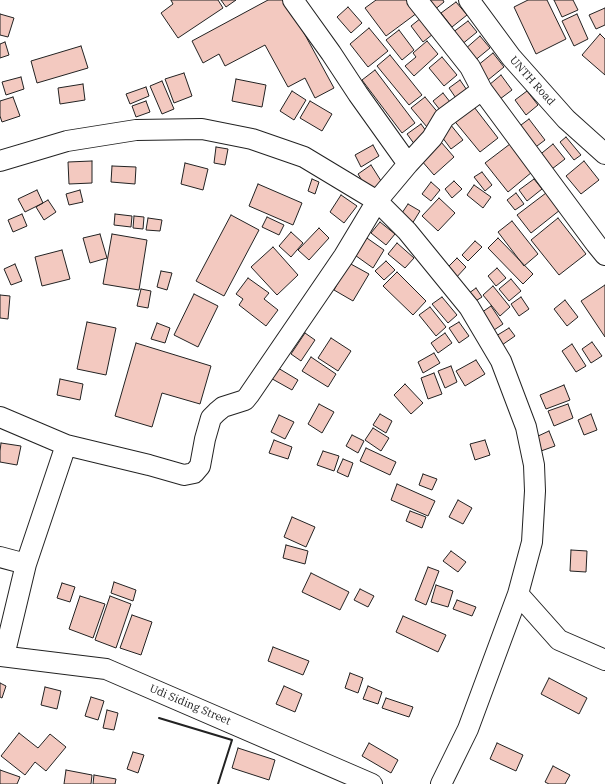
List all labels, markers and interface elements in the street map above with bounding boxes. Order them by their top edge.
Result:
street label: UNTH Road [507,54,557,108]
street label: Udi Siding Street [147,682,233,728]

